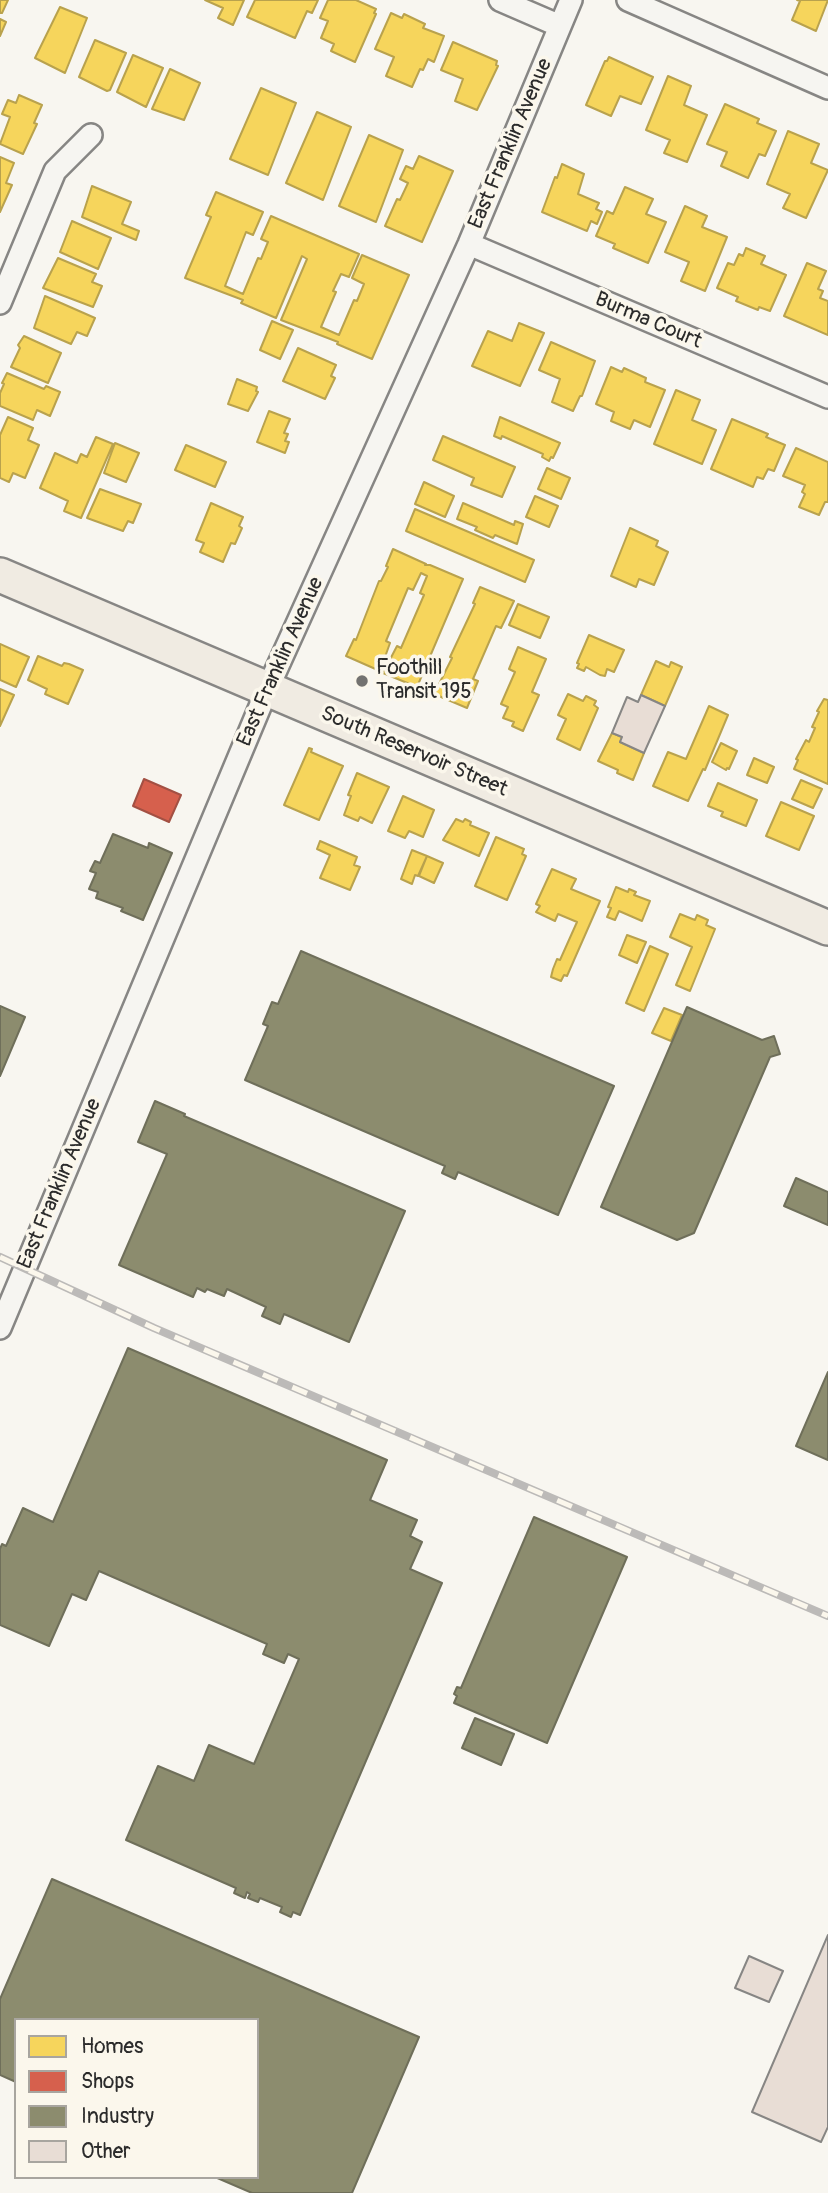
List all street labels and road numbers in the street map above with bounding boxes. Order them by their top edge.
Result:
street label: East Franklin Avenue [464,55,558,233]
street label: Burma Court [591,287,705,355]
street label: East Franklin Avenue [232,573,330,751]
street label: South Reservoir Street [317,701,511,803]
street label: East Franklin Avenue [13,1095,107,1273]

